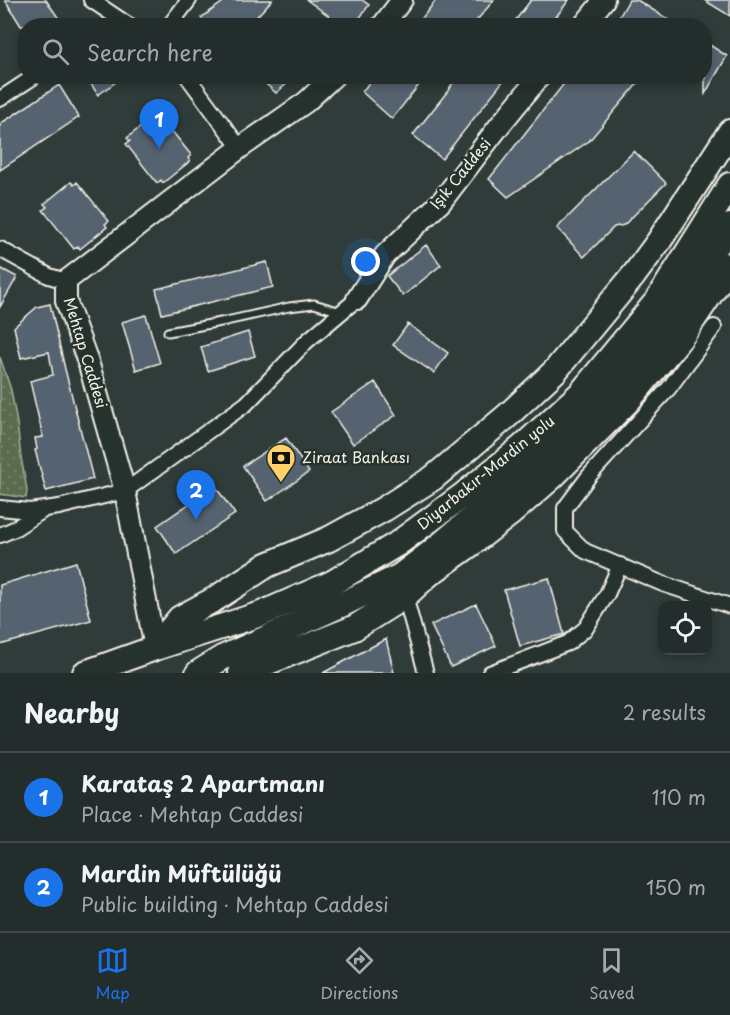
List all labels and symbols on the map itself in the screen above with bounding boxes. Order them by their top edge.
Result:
pin: 1 [140,100,178,149]
street label: Işık Caddesi [424,132,496,214]
your location [351,247,380,276]
street label: Mehtap Caddesi [59,294,114,411]
street label: Diyarbakır-Mardin yolu [411,409,559,535]
bank icon: Ziraat Bankası [265,442,297,484]
place label: Ziraat Bankası [302,445,410,468]
pin: 2 [176,470,216,520]

